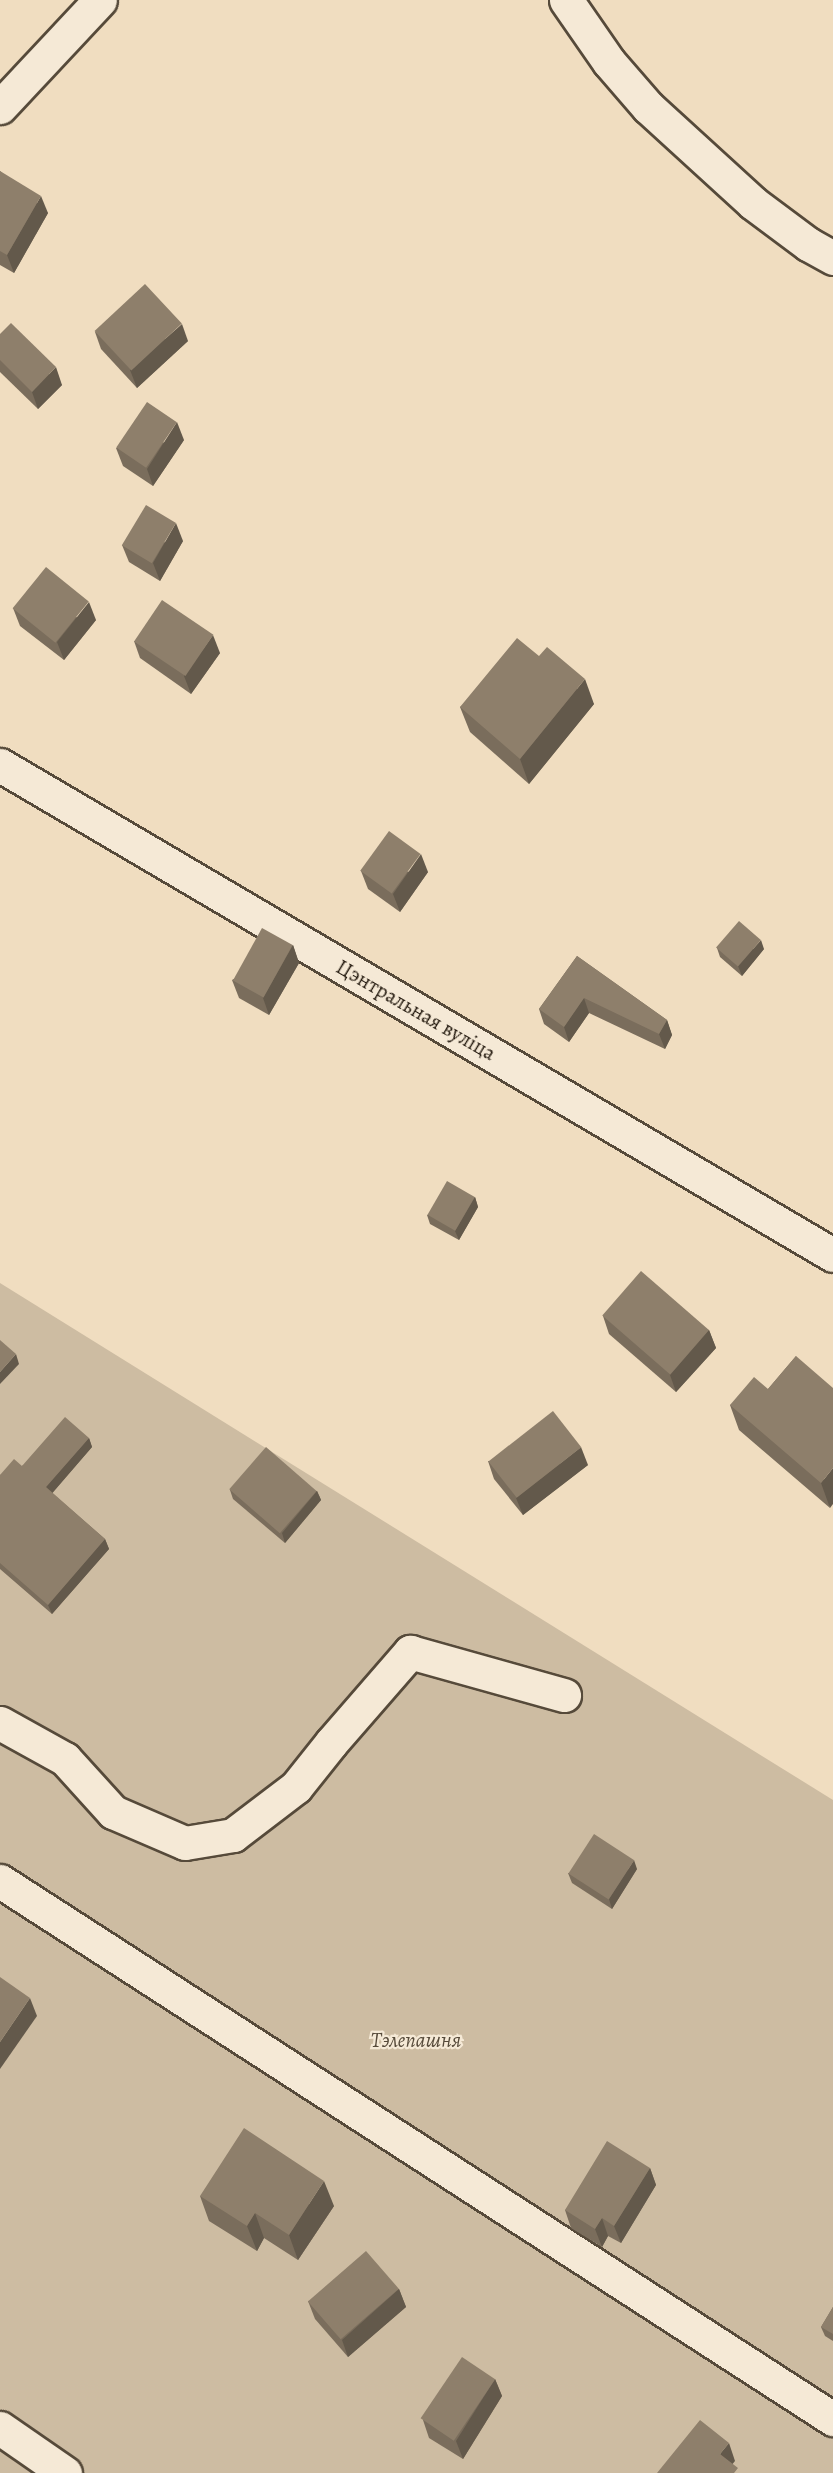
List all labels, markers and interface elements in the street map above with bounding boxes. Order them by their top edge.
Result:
street label: Цэнтральная вуліца [332,954,500,1066]
park label: Тэлепашня [371,2027,461,2053]

